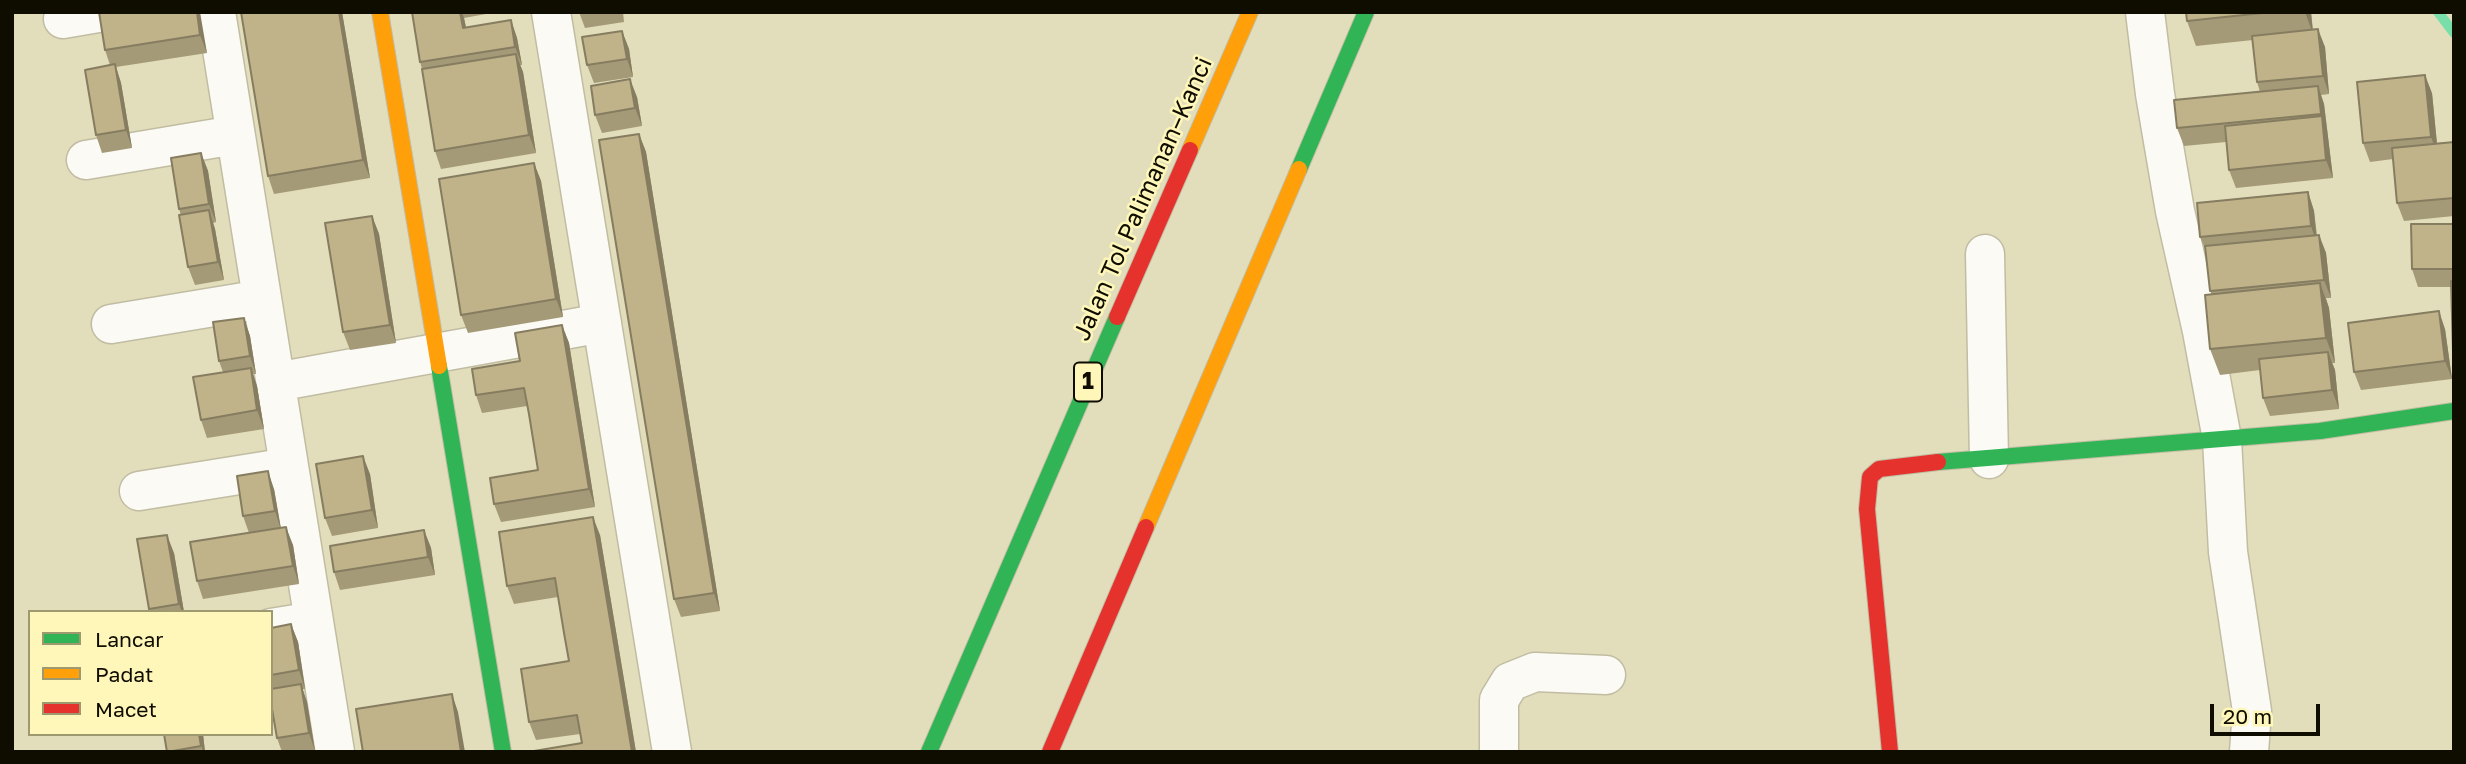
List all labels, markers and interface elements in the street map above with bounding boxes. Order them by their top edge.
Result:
street label: Jalan Tol Palimanan–Kanci [1067,53,1219,345]
road number: 1 [1074,362,1102,402]
legend [28,610,273,736]
text: Lancar [95,626,163,652]
text: Padat [95,661,153,687]
scale bar [2214,690,2324,734]
text: Macet [95,696,157,722]
text: 20 m [2223,703,2272,729]

